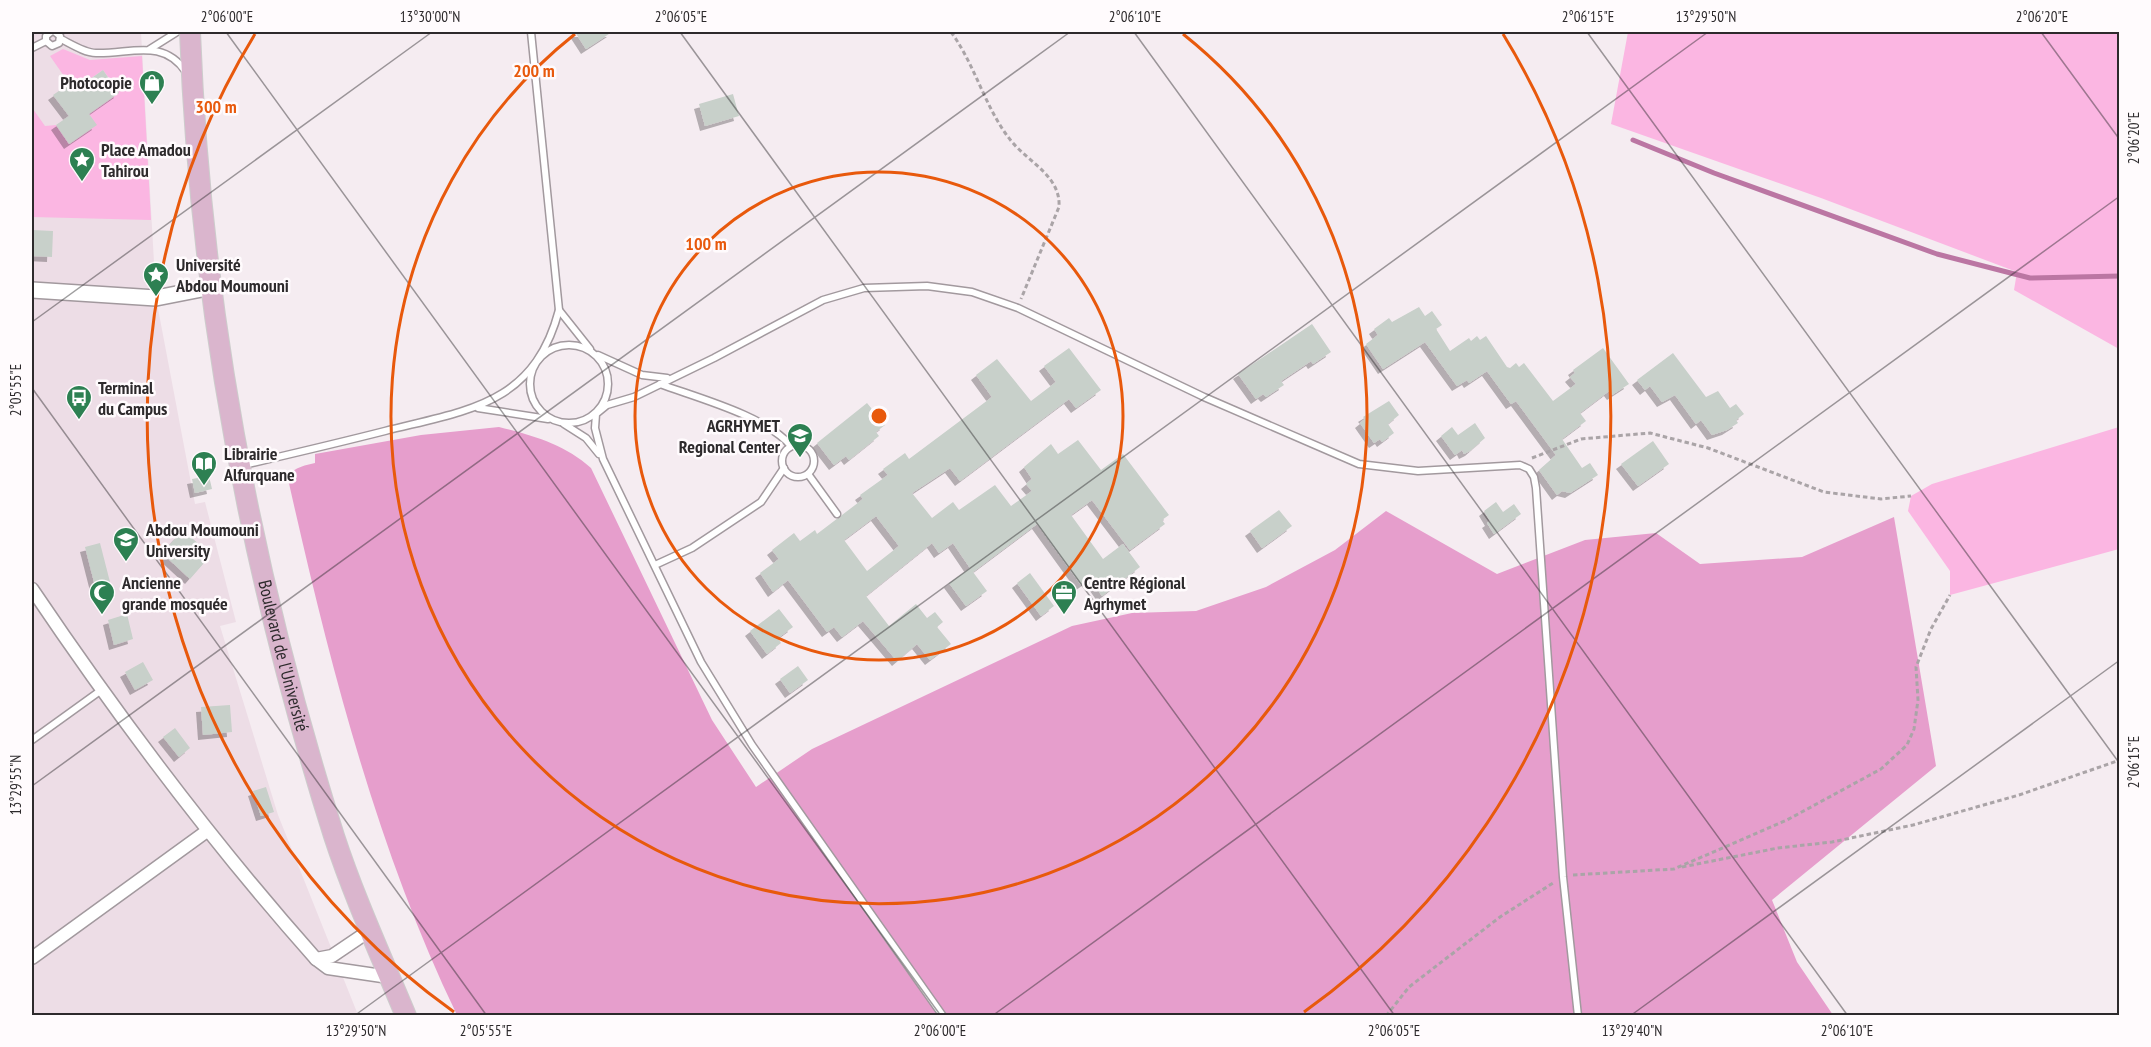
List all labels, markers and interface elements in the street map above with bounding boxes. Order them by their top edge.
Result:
text: 2°06'00"E [201,7,253,26]
text: 13°30'00"N [400,7,460,26]
text: 2°06'05"E [655,7,707,26]
text: 2°06'10"E [1109,7,1161,26]
text: 2°06'15"E [1562,7,1614,26]
text: 13°29'50"N [1676,7,1736,26]
text: 2°06'20"E [2016,7,2068,26]
text: 200 m [513,59,555,82]
shop icon: Photocopie [137,68,167,106]
place label: Photocopie [60,71,132,94]
text: 300 m [195,95,237,118]
text: 2°06'20"E [2124,112,2143,164]
place label: Place Amadou Tahirou [101,138,191,182]
place icon: Place Amadou Tahirou [67,145,97,183]
text: 100 m [685,232,727,255]
place label: Université Abdou Moumouni [175,253,289,297]
place icon: Université Abdou Moumouni [141,260,171,298]
text: 2°05'55"E [6,364,25,416]
place label: Terminal du Campus [98,376,167,420]
bus stop icon: Terminal du Campus [64,383,94,421]
centre of rings [869,406,889,426]
place label: AGRHYMET Regional Center [679,414,781,458]
school or university icon: AGRHYMET Regional Center [785,421,815,459]
place label: Librairie Alfurquane [223,442,295,486]
library icon: Librairie Alfurquane [189,449,219,487]
place label: Abdou Moumouni University [145,518,259,562]
school or university icon: Abdou Moumouni University [111,525,141,563]
place label: Ancienne grande mosquée [121,571,228,615]
place label: Centre Régional Agrhymet [1083,571,1186,615]
mosque icon: Ancienne grande mosquée [87,578,117,616]
street label: Boulevard de l'Université [253,578,314,734]
office icon: Centre Régional Agrhymet [1049,578,1079,616]
text: 2°06'15"E [2124,736,2143,788]
text: 13°29'55"N [6,755,25,815]
text: 13°29'50"N [326,1021,386,1040]
text: 2°05'55"E [460,1021,512,1040]
text: 2°06'00"E [914,1021,966,1040]
text: 2°06'05"E [1368,1021,1420,1040]
text: 13°29'40"N [1602,1021,1662,1040]
text: 2°06'10"E [1821,1021,1873,1040]

